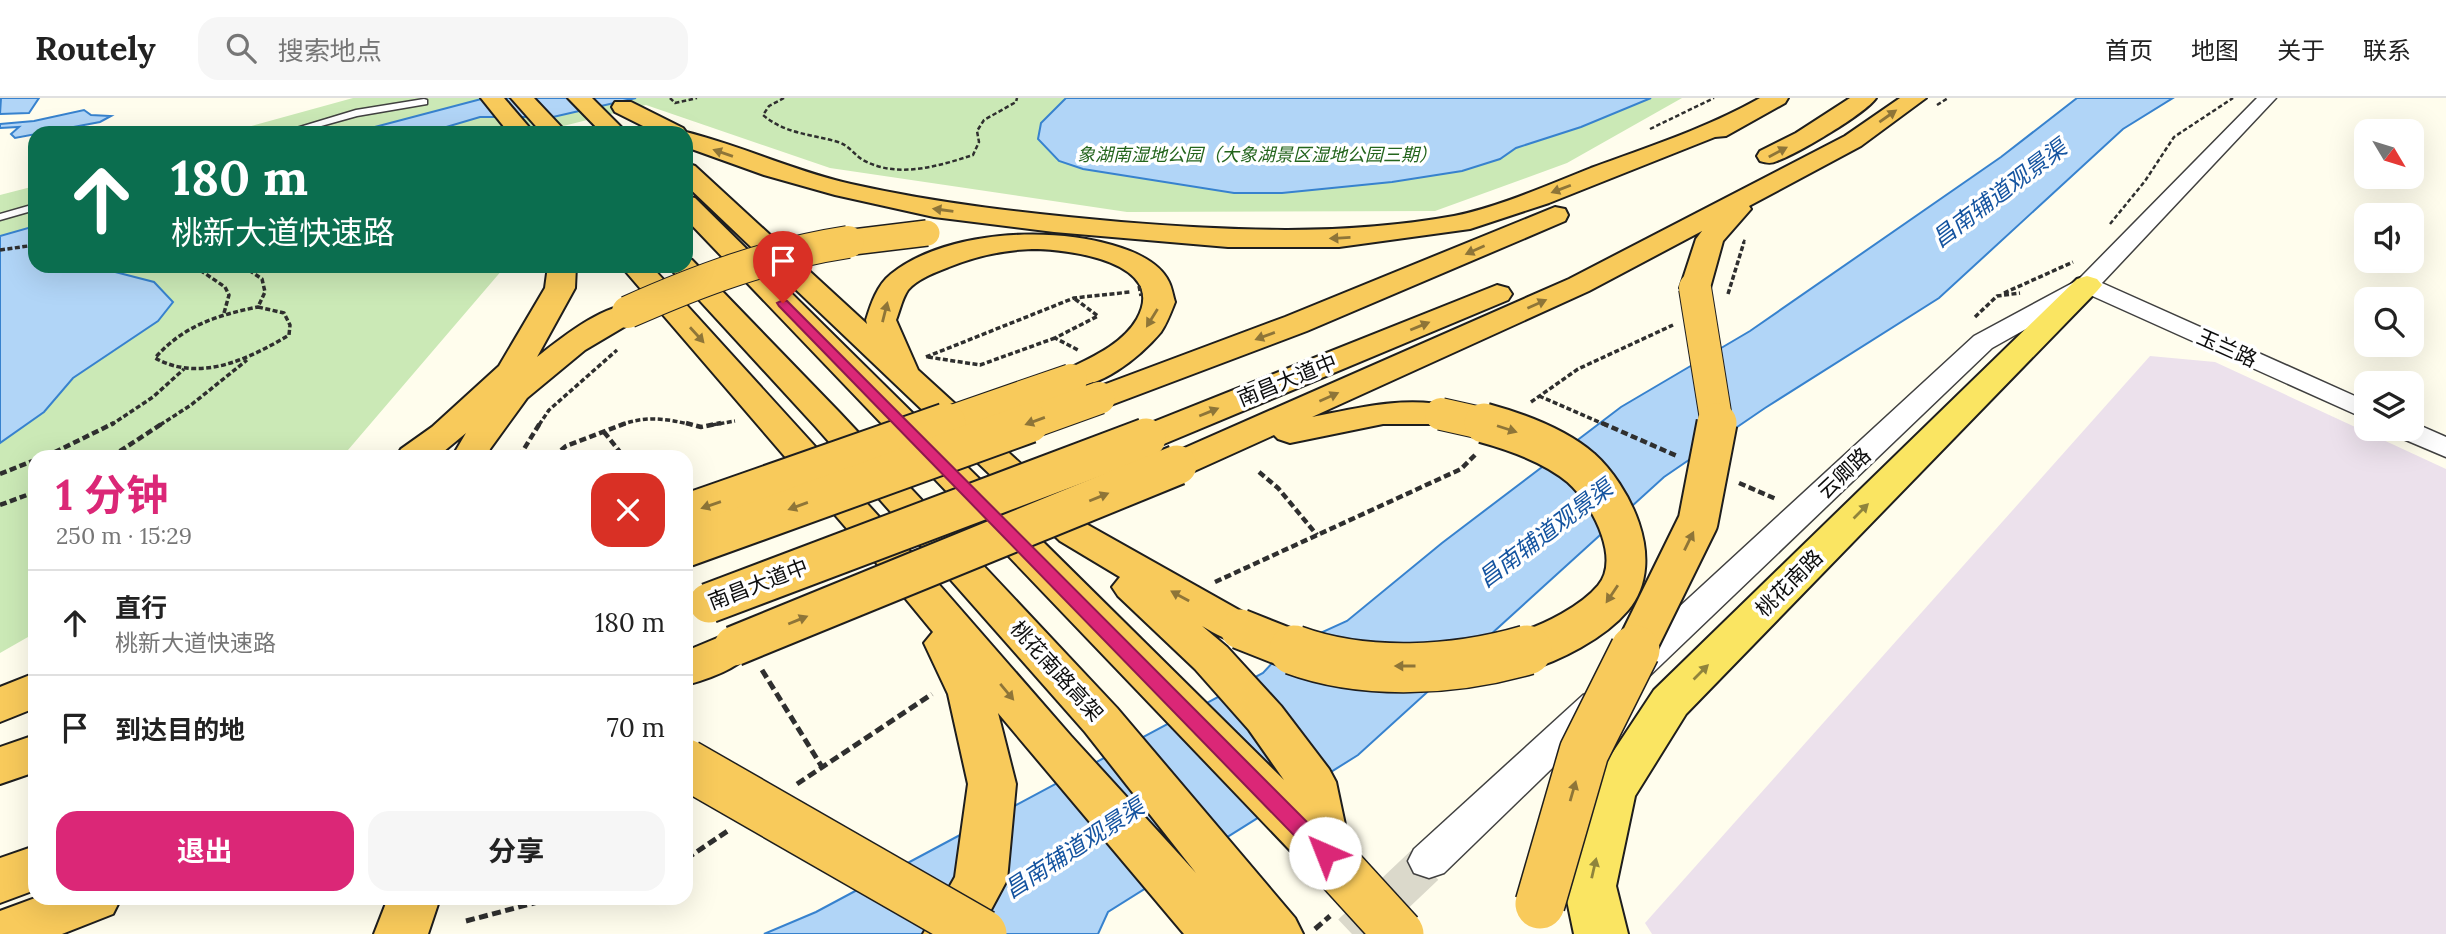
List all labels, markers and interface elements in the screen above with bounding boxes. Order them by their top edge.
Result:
search box [198,17,688,80]
text: Routely [35,27,156,69]
icon: search [222,29,260,67]
text: 搜索地点 [278,34,382,67]
text: 首页 [2105,35,2153,66]
text: 地图 [2191,35,2239,66]
text: 关于 [2277,35,2325,66]
text: 联系 [2363,35,2411,66]
one-way arrow [1879,109,1897,123]
north arrow [2354,119,2424,189]
map controls [2354,119,2424,441]
water label: 昌南辅道观景渠 [1926,131,2074,253]
park label: 象湖南湿地公园（大象湖景区湿地公园三期） [1077,143,1437,166]
text: 180 m [171,146,308,208]
one-way arrow [1768,146,1788,157]
one-way arrow [712,147,733,158]
icon: ahead [56,154,147,245]
one-way arrow [1550,183,1571,194]
button: sound [2354,203,2424,273]
one-way arrow [932,205,954,216]
text: 桃新大道快速路 [171,212,395,253]
pin [753,231,813,303]
one-way arrow [1329,233,1351,244]
icon: arrive [764,242,802,280]
one-way arrow [1465,245,1486,256]
button: search [2354,287,2424,357]
one-way arrow [1527,298,1547,310]
one-way arrow [880,301,891,323]
one-way arrow [1146,308,1159,328]
one-way arrow [1409,320,1430,331]
street label: 玉兰路 [2193,323,2261,373]
one-way arrow [689,326,705,344]
one-way arrow [1254,331,1275,342]
street label: 南昌大道中 [1233,348,1341,412]
button: layers [2354,371,2424,441]
one-way arrow [1319,391,1339,403]
one-way arrow [1199,406,1219,418]
one-way arrow [1025,416,1046,427]
one-way arrow [1497,424,1518,435]
street label: 云卿路 [1812,442,1876,504]
text: 1 分钟 [56,468,168,522]
water label: 昌南辅道观景渠 [1472,471,1620,593]
button: close [591,473,665,547]
one-way arrow [1089,492,1110,503]
one-way arrow [701,500,722,511]
one-way arrow [788,501,809,512]
one-way arrow [1853,503,1869,520]
text: 250 m · 15:29 [56,521,192,550]
one-way arrow [1684,531,1695,551]
street label: 桃花南路 [1750,544,1828,622]
street label: 南昌大道中 [704,553,812,615]
one-way arrow [1606,584,1619,604]
one-way arrow [1170,590,1190,602]
text: 直行 [115,591,167,624]
icon: ahead [56,604,94,642]
text: 180 m [595,606,665,639]
one-way arrow [787,615,808,626]
street label: 桃花南路高架 [1005,615,1109,727]
text: 桃新大道快速路 [115,628,276,657]
one-way arrow [1394,660,1416,672]
one-way arrow [1692,664,1708,681]
one-way arrow [999,683,1015,701]
icon: arrive [56,709,94,747]
text: 70 m [607,711,665,744]
text: 到达目的地 [115,713,245,746]
one-way arrow [1568,780,1578,801]
water label: 昌南辅道观景渠 [999,790,1152,904]
button: 退出 [56,811,354,891]
button: 分享 [368,811,665,891]
position arrow [1288,816,1362,890]
one-way arrow [1589,856,1600,878]

